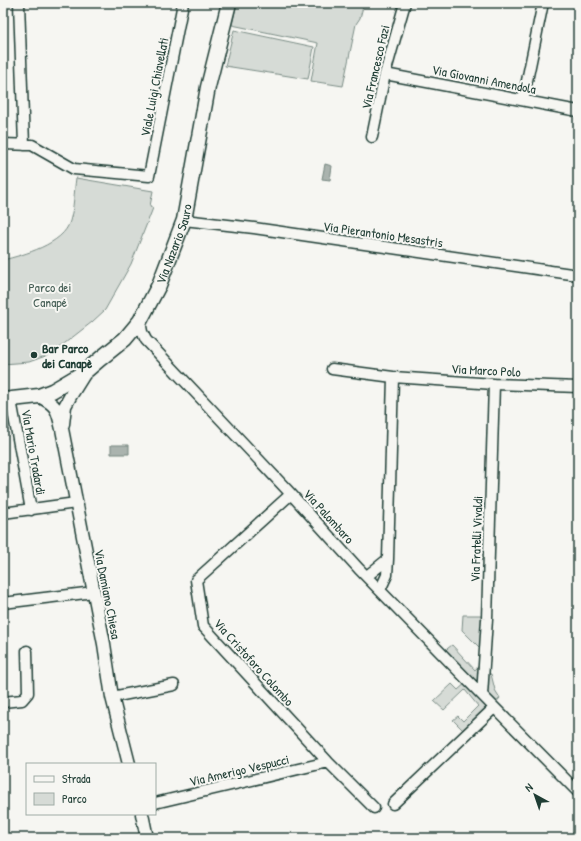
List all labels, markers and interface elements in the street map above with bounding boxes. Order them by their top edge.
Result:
street label: Via Francesco Fazi [357,23,393,111]
street label: Viale Luigi Chiavellati [136,36,172,138]
street label: Via Giovanni Amendola [430,60,538,98]
street label: Via Nazario Sauro [151,203,196,286]
street label: Via Pierantonio Mesastris [322,217,444,251]
park label: Parco dei Canapé [29,278,71,311]
place label: Bar Parco dei Canapè [42,339,93,373]
marker: Bar Parco dei Canapè [29,350,39,360]
street label: Via Marco Polo [451,359,521,381]
street label: Via Mario Tradardi [18,408,50,496]
street label: Via Palombaro [300,485,358,547]
street label: Via Fratelli Vivaldi [465,496,487,582]
street label: Via Damiano Chiesa [90,547,126,641]
street label: Via Cristoforo Colombo [210,614,298,710]
street label: Via Amerigo Vespucci [187,750,291,790]
legend [26,763,156,815]
text: Strada [62,770,91,787]
north arrow [515,775,555,815]
text: N [522,780,535,795]
text: Parco [62,790,87,807]

